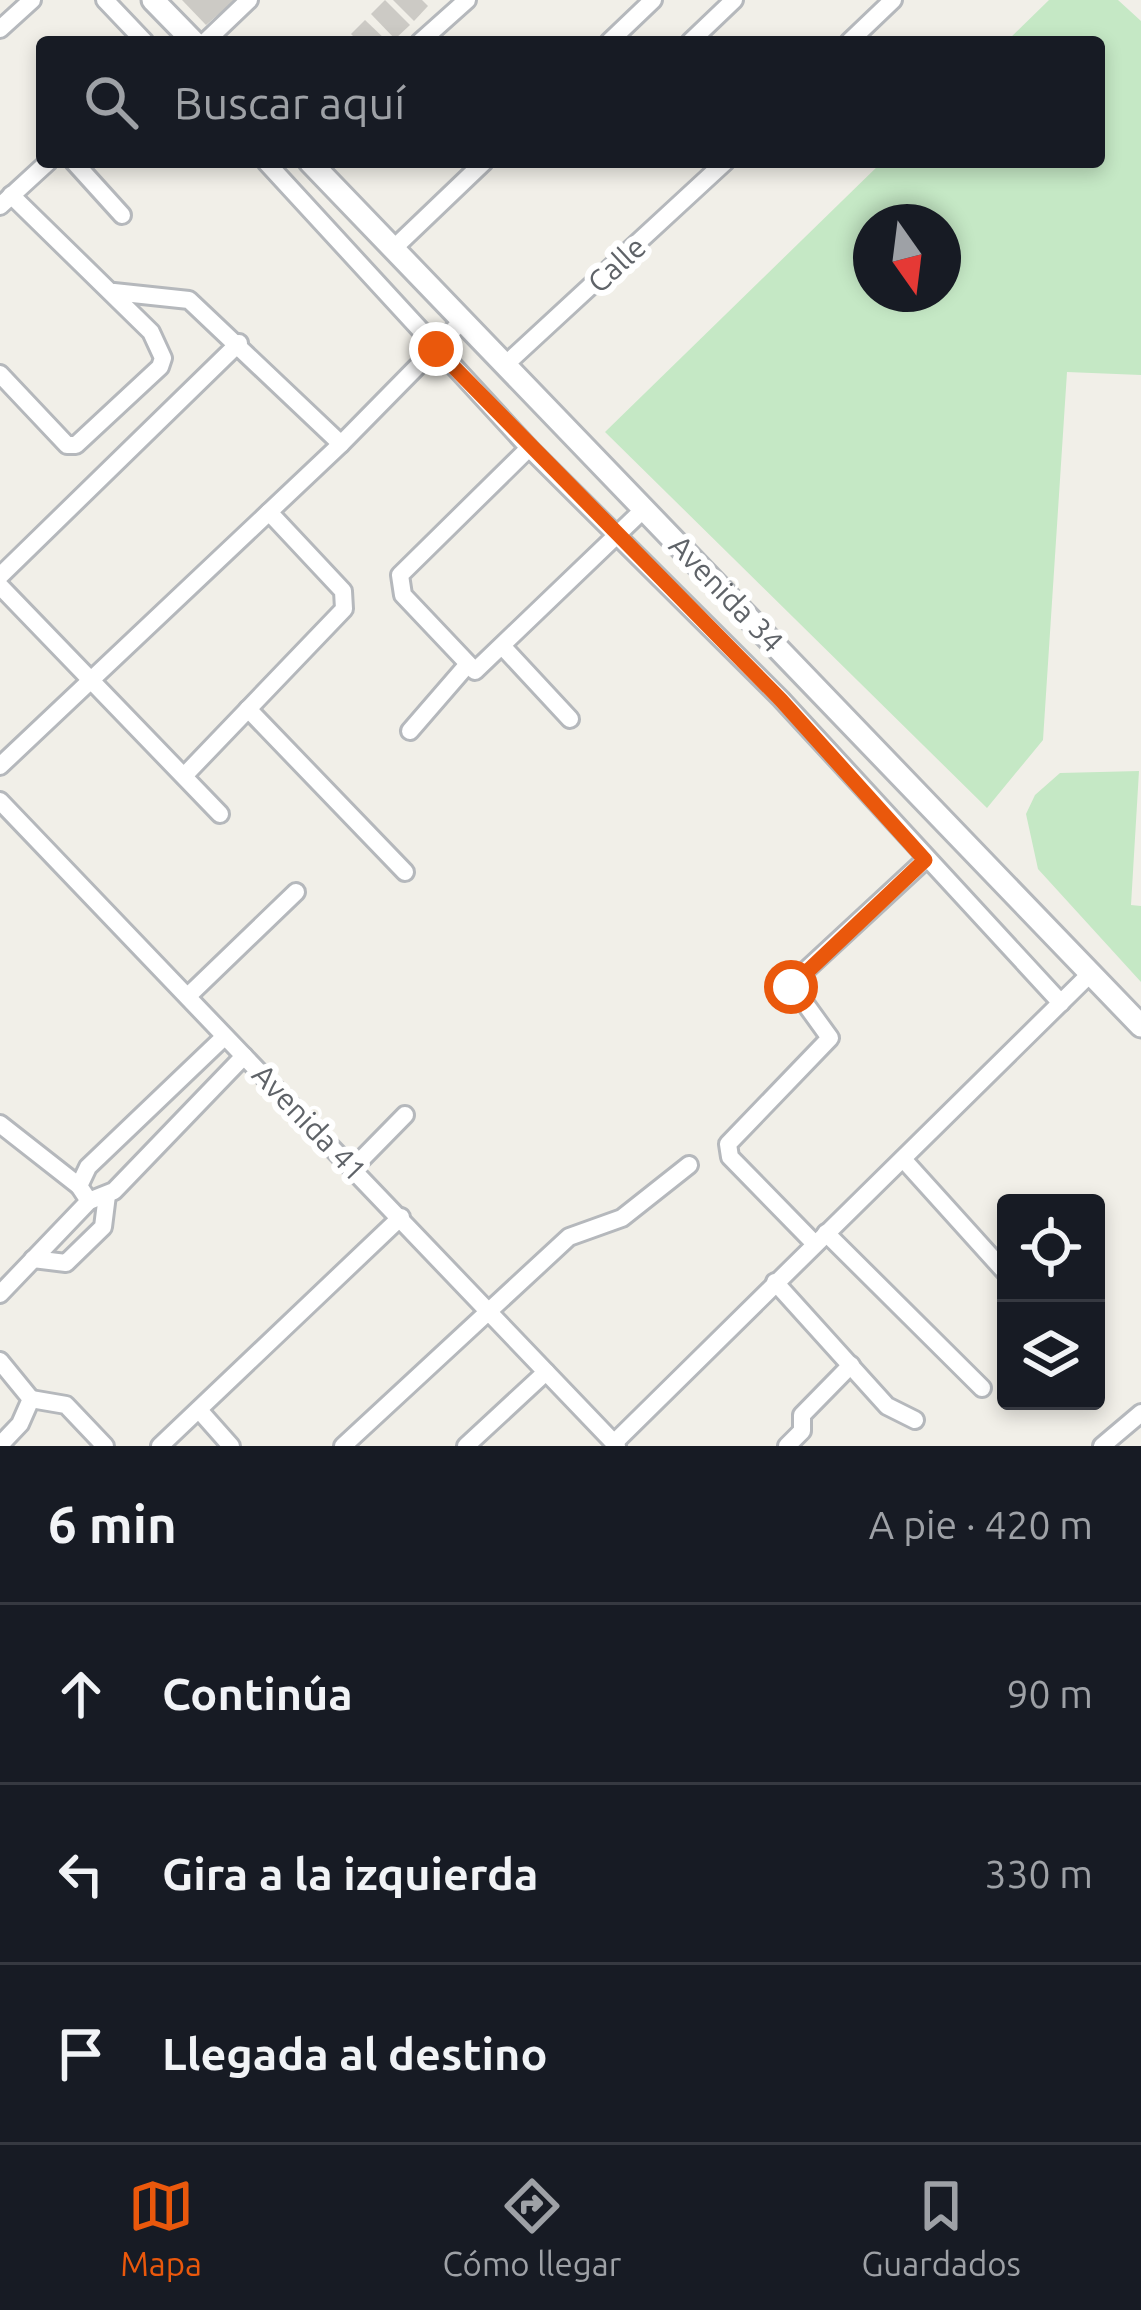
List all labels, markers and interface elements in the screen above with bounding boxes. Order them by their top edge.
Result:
search box [36,36,1105,168]
icon: search [78,69,144,135]
text: Buscar aquí [174,77,405,128]
north arrow [853,204,961,312]
street label: Calle [581,229,652,299]
route end [409,322,463,376]
street label: Avenida 34 [663,528,790,658]
route start [764,960,818,1014]
street label: Avenida 41 [246,1057,373,1187]
map controls [997,1194,1105,1410]
button: locate [997,1194,1105,1302]
button: layers [997,1302,1105,1410]
text: 6 min [48,1495,177,1553]
text: A pie · 420 m [869,1503,1093,1546]
icon: ahead [48,1661,114,1727]
text: Continúa [162,1668,353,1719]
text: 90 m [1006,1672,1093,1715]
icon: left [48,1841,114,1907]
text: Gira a la izquierda [162,1848,538,1899]
text: 330 m [984,1852,1093,1895]
icon: arrive [48,2021,114,2087]
text: Llegada al destino [162,2028,547,2079]
tab: Mapa [120,2173,202,2282]
tab: Cómo llegar [442,2173,621,2282]
tab: Guardados [861,2173,1021,2282]

